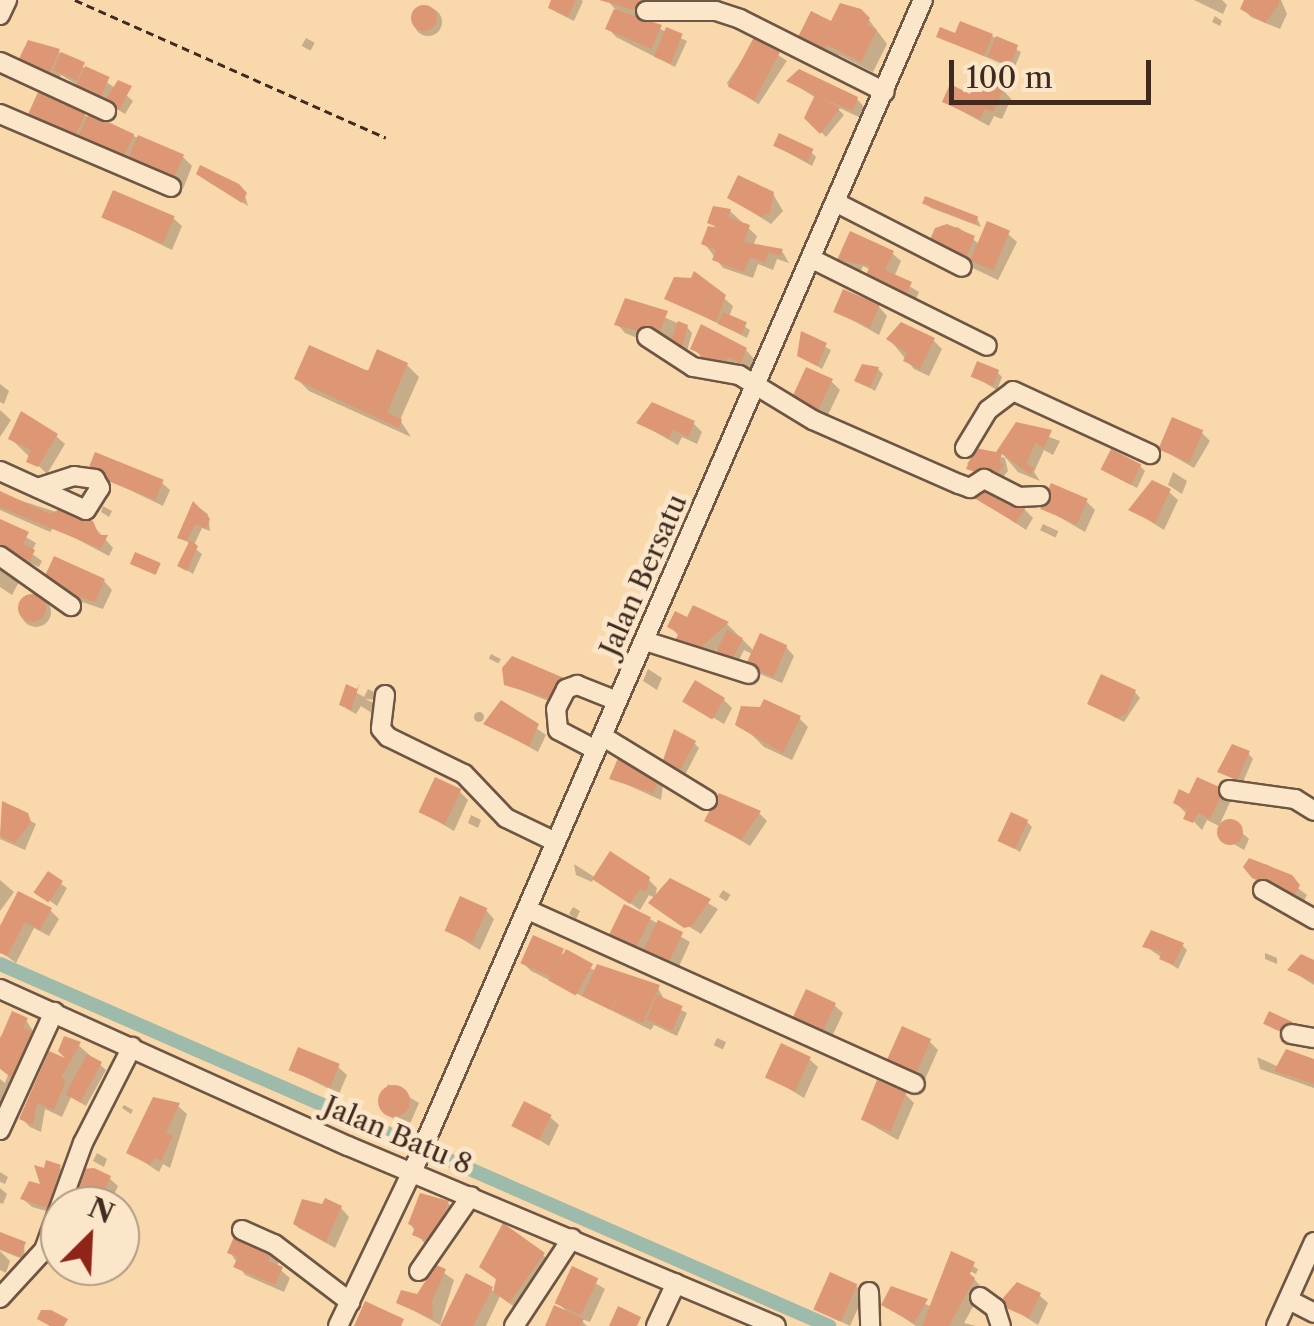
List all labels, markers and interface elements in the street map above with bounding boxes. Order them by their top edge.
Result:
scale bar [954,40,1156,102]
text: 100 m [966,59,1053,96]
street label: Jalan Bersatu [592,489,694,661]
street label: Jalan Batu 8 [319,1089,477,1181]
north arrow [40,1186,140,1286]
text: N [83,1190,119,1231]

